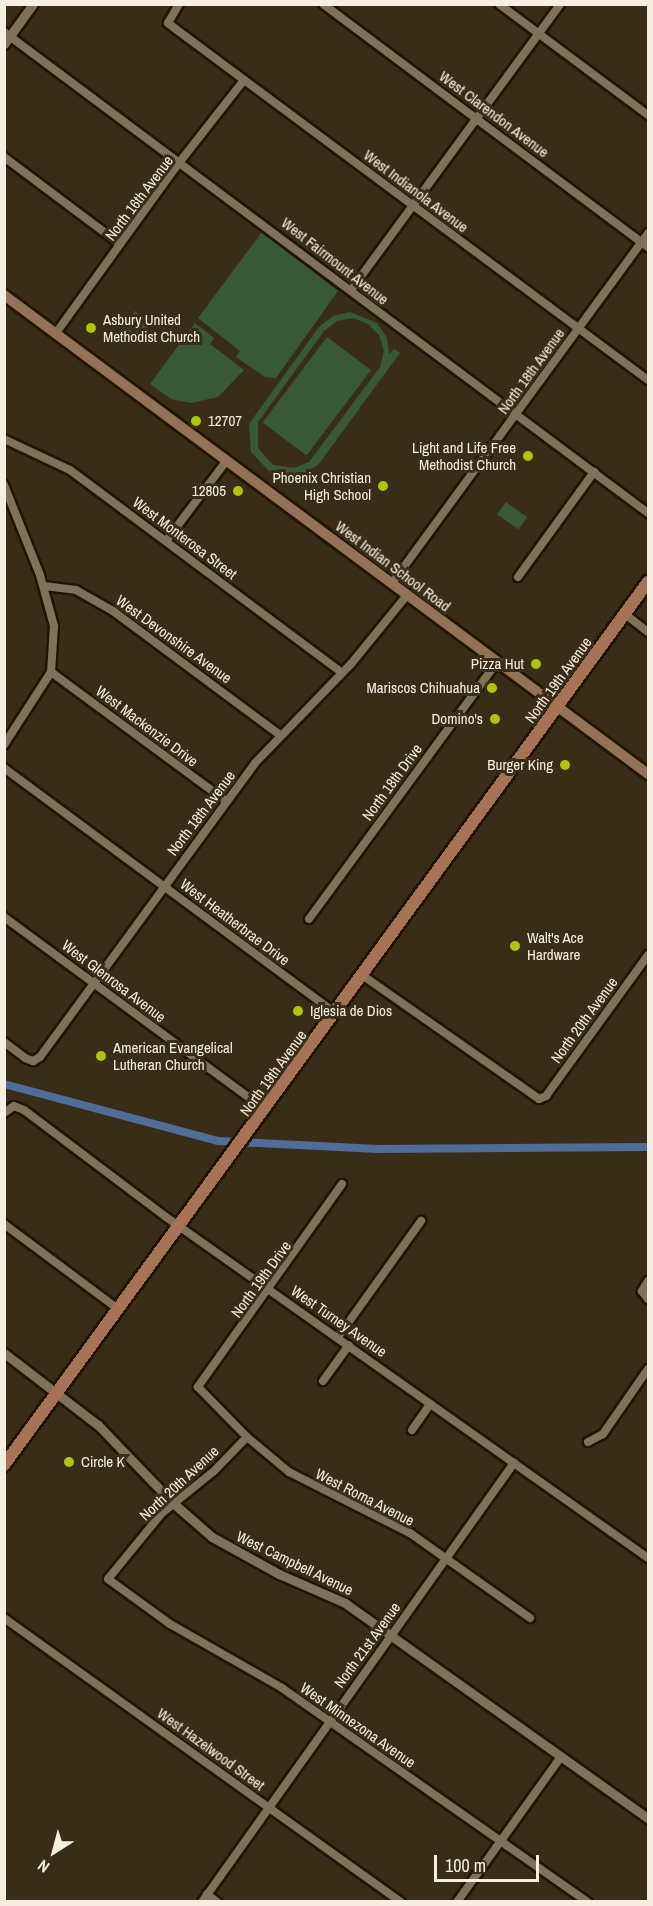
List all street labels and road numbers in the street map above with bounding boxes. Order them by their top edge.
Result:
street label: West Clarendon Avenue [436,67,552,161]
street label: West Indianola Avenue [360,146,472,236]
street label: North 16th Avenue [101,152,177,244]
street label: West Fairmount Avenue [278,213,392,309]
street label: North 18th Avenue [494,324,568,418]
street label: West Monterosa Street [129,493,241,583]
street label: West Indian School Road [332,517,454,615]
street label: West Devonshire Avenue [112,591,236,687]
street label: North 19th Avenue [521,633,595,727]
street label: West Mackenzie Drive [92,682,202,770]
street label: North 18th Drive [358,740,426,824]
street label: North 18th Avenue [163,767,239,859]
street label: West Heatherbrae Drive [177,875,293,969]
street label: West Glenrosa Avenue [58,936,170,1026]
street label: North 20th Avenue [547,973,621,1067]
street label: North 19th Avenue [236,1026,310,1120]
street label: North 19th Drive [227,1237,295,1321]
street label: West Turney Avenue [287,1281,391,1361]
street label: North 20th Avenue [135,1442,223,1524]
street label: West Roma Avenue [312,1464,418,1530]
street label: West Campbell Avenue [233,1527,357,1599]
street label: North 21st Avenue [330,1599,404,1691]
street label: West Minnezona Avenue [297,1678,419,1772]
street label: West Hazelwood Street [154,1704,268,1794]

